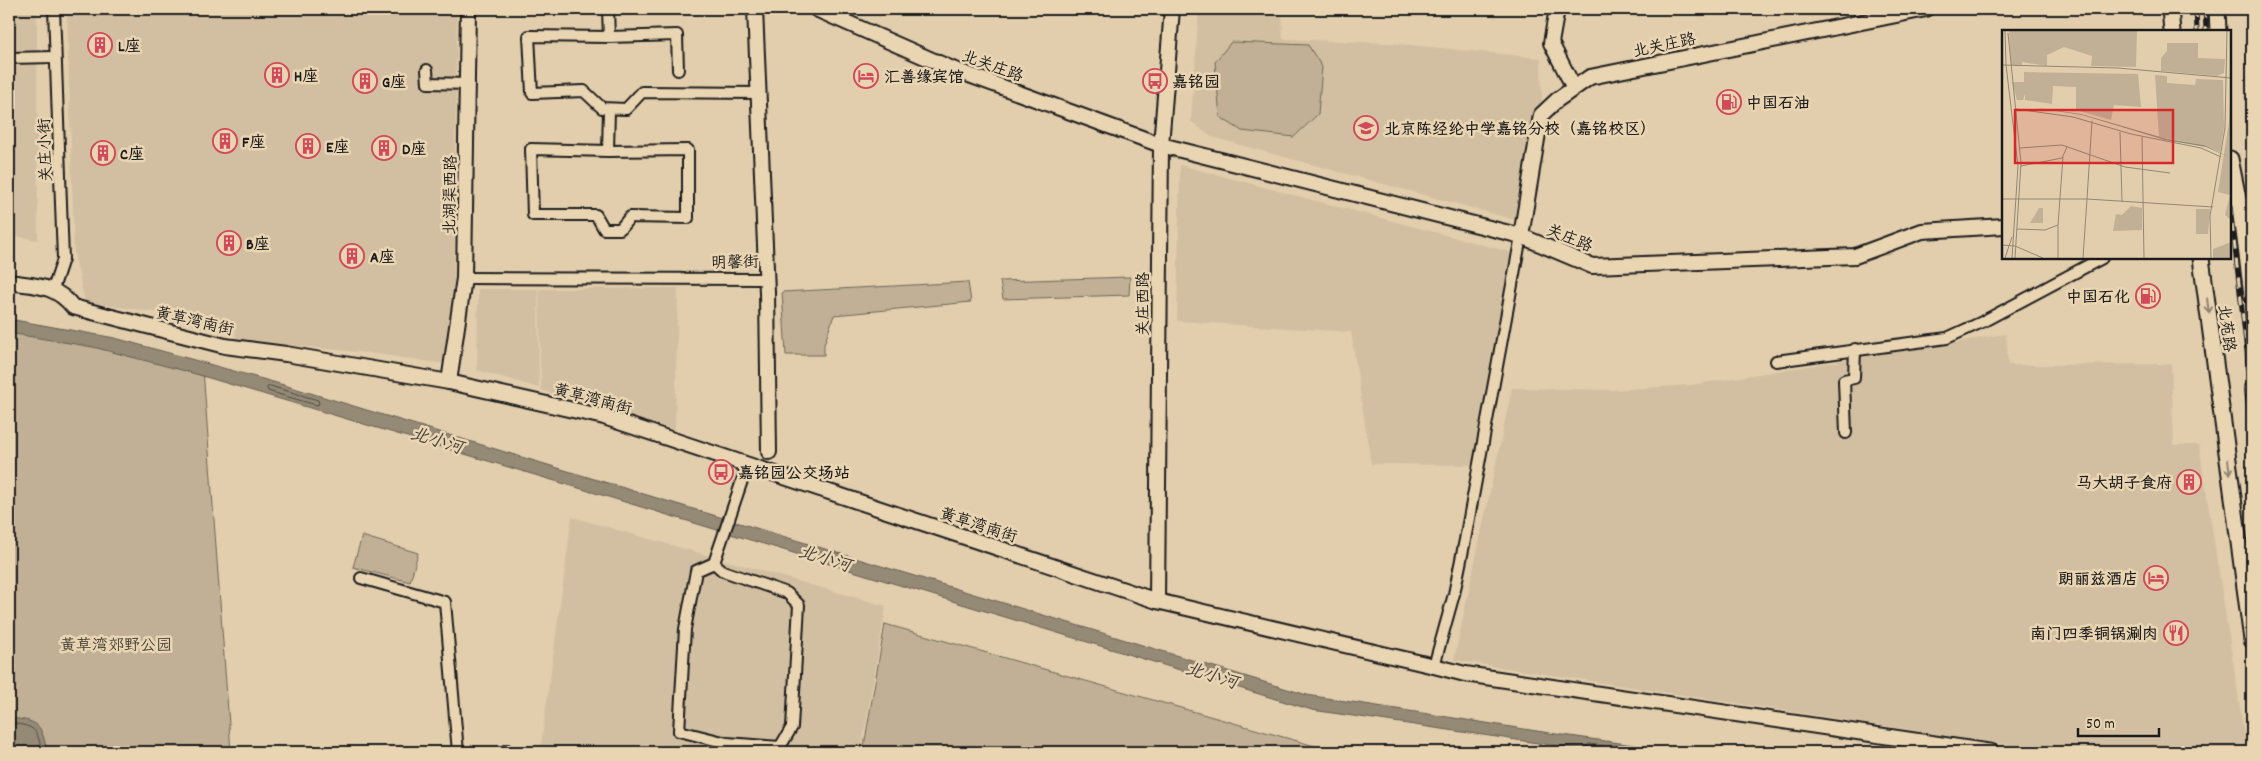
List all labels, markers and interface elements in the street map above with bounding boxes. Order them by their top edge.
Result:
street label: 北关庄路 [1631,29,1698,64]
inset map [2002,30,2231,259]
building icon: L座 [87,32,113,58]
place label: L座 [118,36,141,59]
street label: 北关庄路 [958,46,1026,89]
building icon: H座 [264,62,290,88]
hotel icon: 汇善缘宾馆 [853,63,879,89]
place label: H座 [294,66,318,89]
place label: 汇善缘宾馆 [884,67,964,90]
building icon: G座 [352,68,378,94]
bus stop icon: 嘉铭园 [1142,68,1168,94]
place label: G座 [382,72,406,95]
place label: 嘉铭园 [1172,72,1220,95]
fuel station icon: 中国石油 [1716,89,1742,115]
place label: 中国石油 [1746,93,1810,116]
school or university icon: 北京陈经纶中学嘉铭分校（嘉铭校区） [1353,115,1379,141]
street label: 关庄小街 [34,118,59,182]
place label: 北京陈经纶中学嘉铭分校（嘉铭校区） [1384,119,1656,142]
building icon: F座 [212,128,238,154]
place label: F座 [242,132,265,155]
building icon: E座 [295,133,321,159]
building icon: D座 [371,135,397,161]
place label: E座 [326,137,349,160]
place label: D座 [402,139,426,162]
building icon: C座 [90,140,116,166]
place label: C座 [120,144,144,167]
street label: 北湖渠西路 [439,155,464,235]
street label: 关庄路 [1542,220,1596,259]
building icon: B座 [216,230,242,256]
place label: B座 [246,234,270,257]
building icon: A座 [339,243,365,269]
place label: A座 [370,247,395,270]
street label: 明馨街 [711,252,759,275]
street label: 关庄西路 [1133,272,1156,336]
fuel station icon: 中国石化 [2135,283,2161,309]
place label: 中国石化 [2066,287,2130,310]
one-way arrow [2203,298,2213,314]
street label: 黄草湾南街 [153,302,236,343]
street label: 北苑路 [2211,303,2240,354]
street label: 黄草湾南街 [551,379,634,422]
water label: 北小河 [407,423,469,463]
bus stop icon: 嘉铭园公交场站 [708,459,734,485]
one-way arrow [2224,459,2234,475]
place label: 嘉铭园公交场站 [738,463,850,486]
building icon: 马大胡子食府 [2176,469,2202,495]
place label: 马大胡子食府 [2076,473,2172,496]
street label: 黄草湾南街 [937,503,1020,550]
water label: 北小河 [795,541,857,581]
hotel icon: 朗丽兹酒店 [2143,565,2169,591]
place label: 朗丽兹酒店 [2058,569,2138,592]
restaurant icon: 南门四季铜锅涮肉 [2163,620,2189,646]
place label: 南门四季铜锅涮肉 [2030,624,2158,647]
park label: 黄草湾郊野公园 [60,635,172,658]
water label: 北小河 [1182,658,1244,698]
scale bar [2078,706,2160,738]
text: 50 m [2086,714,2115,736]

